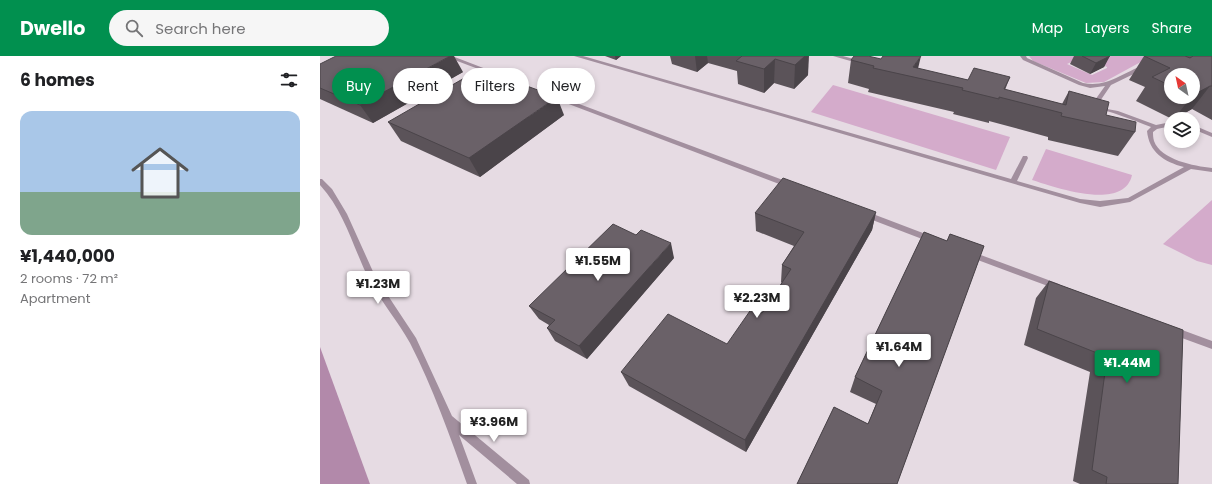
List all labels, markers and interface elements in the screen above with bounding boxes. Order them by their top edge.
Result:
search box [109,10,389,46]
text: Dwello [20,15,85,42]
icon: search [123,17,145,39]
text: Search here [155,18,246,39]
text: Map [1032,18,1063,38]
text: Layers [1085,18,1129,38]
text: Share [1151,18,1192,38]
text: 6 homes [20,68,95,92]
chip: Buy [332,68,385,104]
chip: Rent [393,68,453,104]
chip: Filters [461,68,529,104]
chip: New [537,68,595,104]
north arrow [1164,68,1200,104]
map controls [1164,68,1200,148]
icon: filters [278,69,300,91]
button: layers [1164,112,1200,148]
icon: home [124,137,196,209]
text: ¥1,440,000 [20,244,115,268]
pin: ¥1.55M [565,248,631,282]
text: ¥1.55M [575,251,621,270]
text: 2 rooms · 72 m² [20,269,118,288]
pin: ¥1.23M [345,271,411,305]
text: ¥1.23M [356,274,400,293]
pin: ¥2.23M [724,285,790,319]
text: ¥2.23M [733,288,781,307]
text: Apartment [20,289,90,308]
pin: ¥1.64M [866,334,932,368]
text: ¥1.64M [876,337,922,356]
pin: ¥1.44M [1094,350,1160,384]
text: ¥1.44M [1104,353,1150,372]
pin: ¥3.96M [461,409,527,443]
text: ¥3.96M [470,412,518,431]

